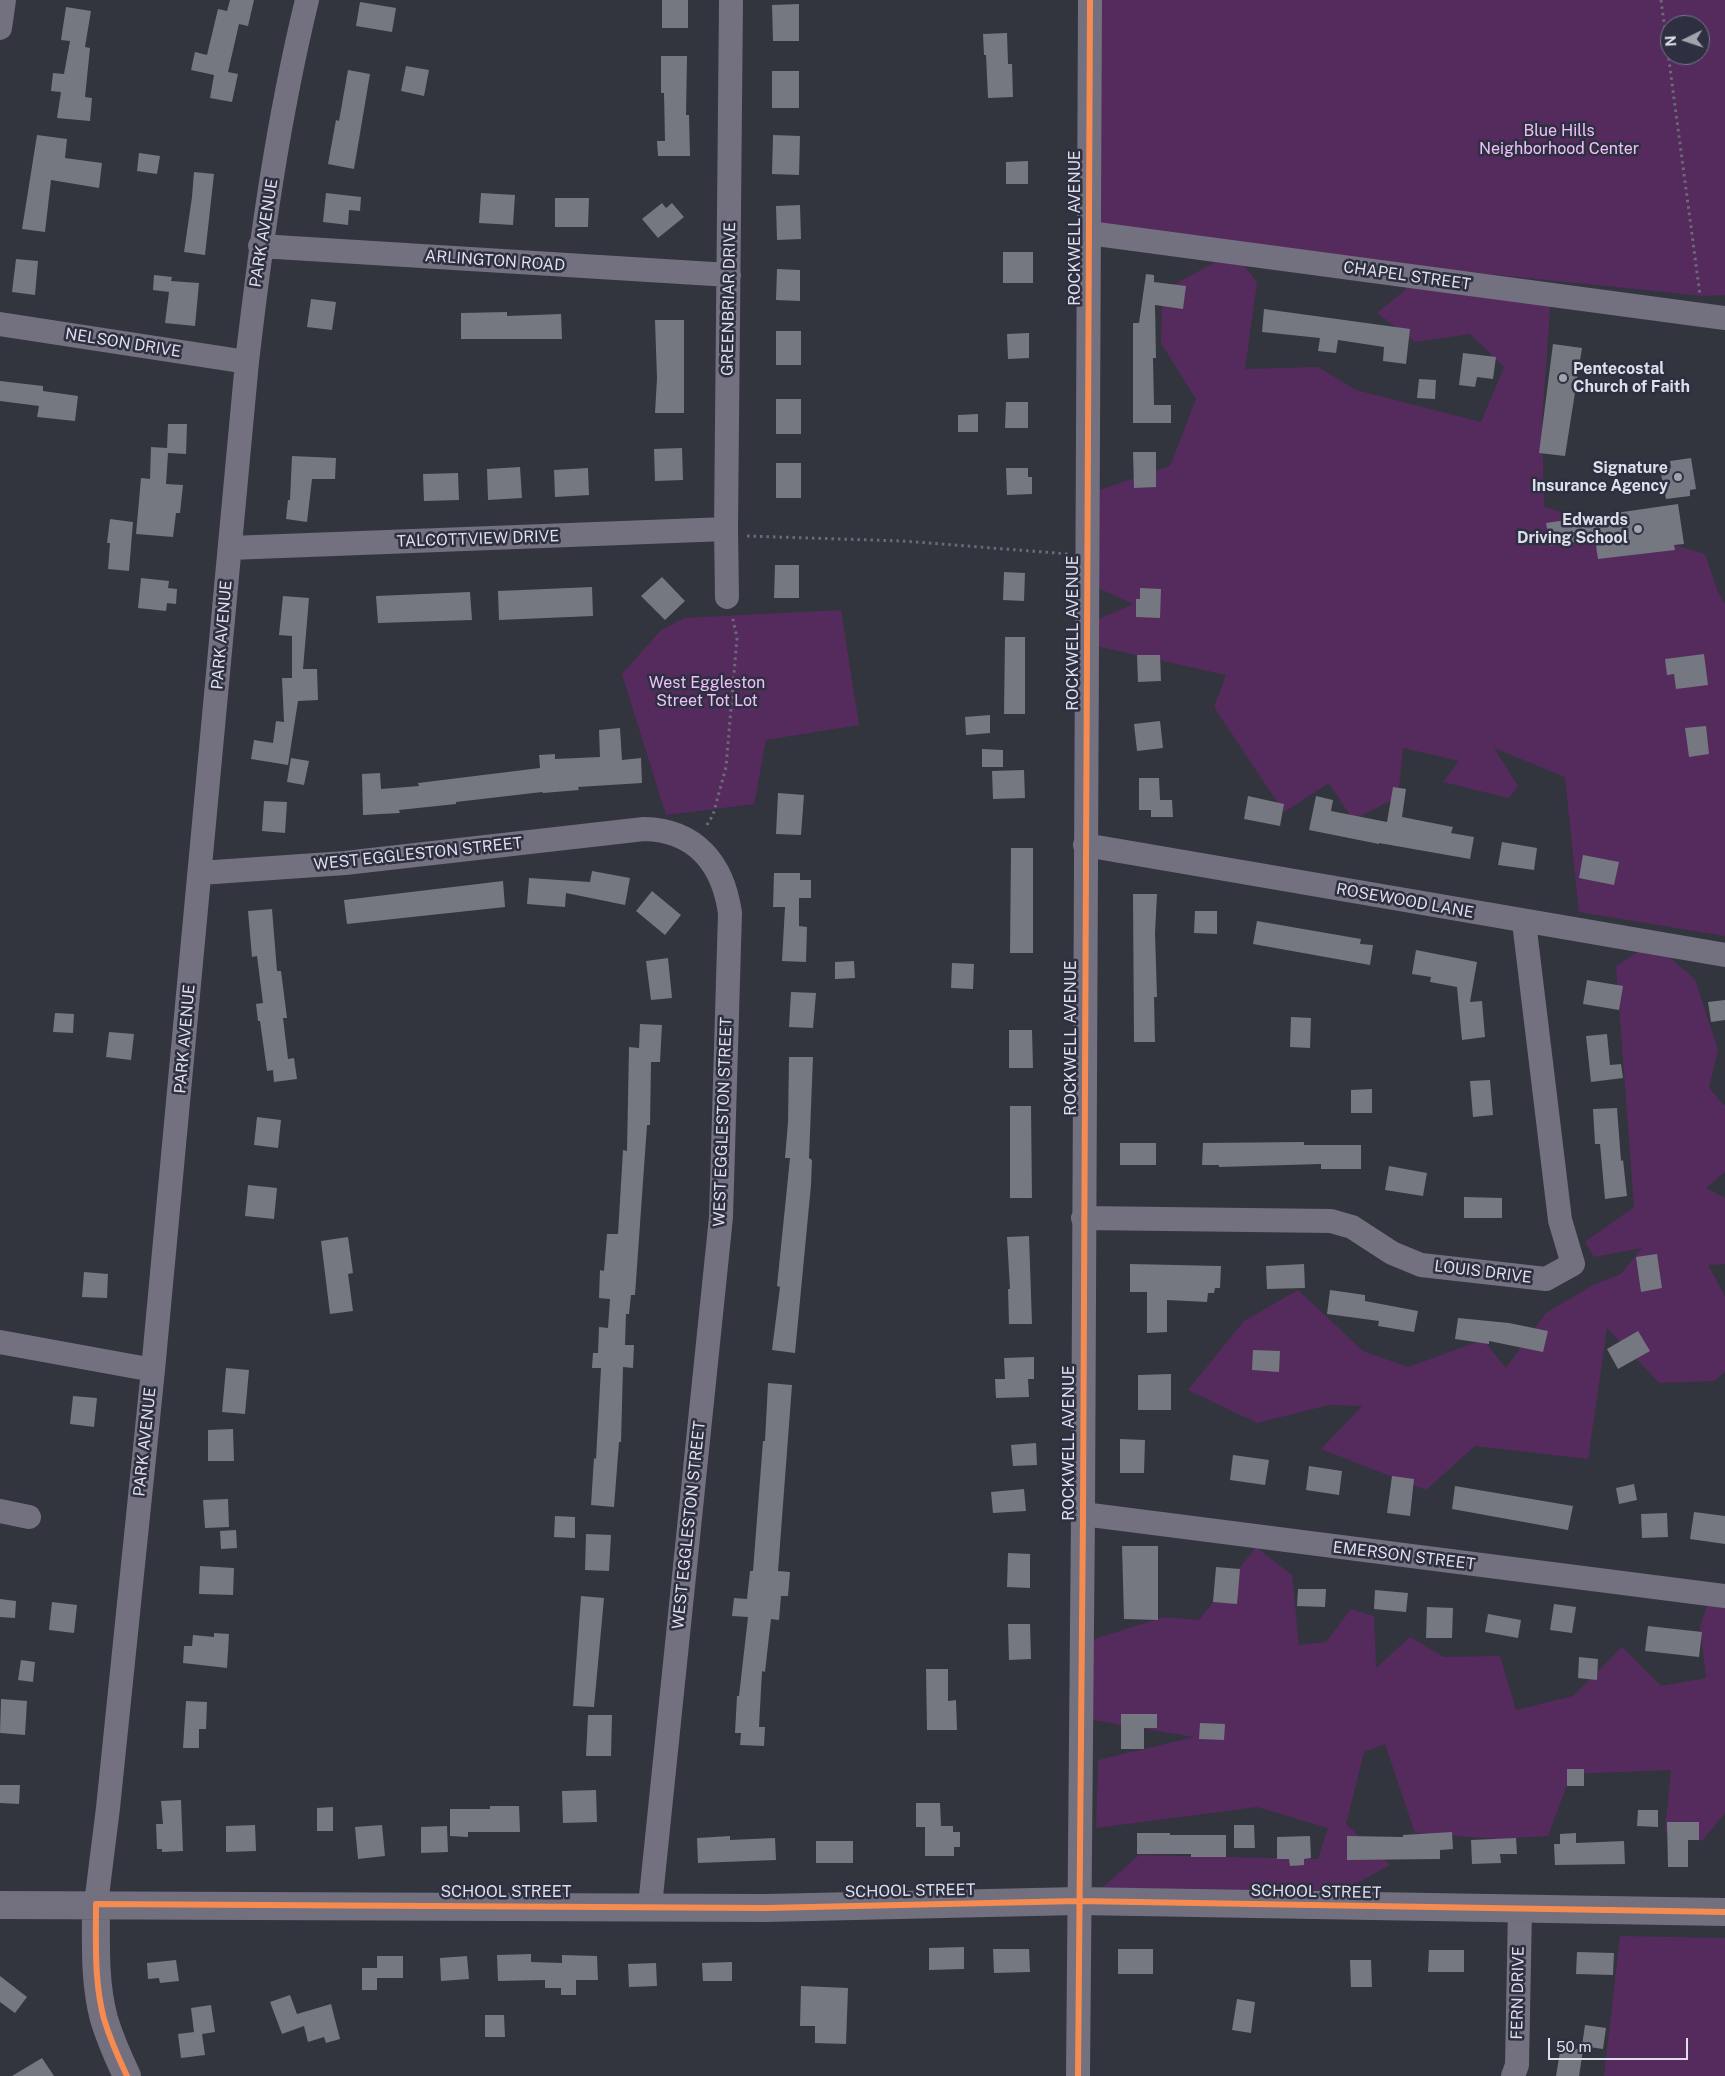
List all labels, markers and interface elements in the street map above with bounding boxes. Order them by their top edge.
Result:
north arrow [1660,15,1710,65]
text: N [1663,35,1679,47]
park label: Blue Hills Neighborhood Center [1479,121,1639,159]
street label: ROCKWELL AVENUE [1065,150,1085,306]
street label: PARK AVENUE [246,177,282,289]
street label: GREENBRIAR DRIVE [718,222,740,376]
street label: ARLINGTON ROAD [424,247,566,275]
street label: CHAPEL STREET [1342,258,1472,294]
street label: NELSON DRIVE [64,324,182,362]
place label: Pentecostal Church of Faith [1573,359,1690,397]
marker: Pentecostal Church of Faith [1557,372,1569,384]
place label: Signature Insurance Agency [1532,458,1668,496]
marker: Signature Insurance Agency [1672,471,1684,483]
place label: Edwards Driving School [1517,510,1628,548]
marker: Edwards Driving School [1632,523,1644,535]
street label: TALCOTTVIEW DRIVE [396,527,560,551]
street label: ROCKWELL AVENUE [1063,555,1083,711]
street label: PARK AVENUE [208,580,236,690]
park label: West Eggleston Street Tot Lot [649,673,765,711]
street label: WEST EGGLESTON STREET [313,833,523,875]
street label: ROSEWOOD LANE [1335,879,1475,923]
street label: ROCKWELL AVENUE [1061,960,1081,1116]
street label: PARK AVENUE [171,984,199,1094]
street label: WEST EGGLESTON STREET [710,1017,736,1227]
street label: LOUIS DRIVE [1433,1257,1533,1287]
street label: ROCKWELL AVENUE [1059,1365,1079,1521]
street label: PARK AVENUE [130,1386,160,1498]
street label: WEST EGGLESTON STREET [668,1420,710,1630]
street label: EMERSON STREET [1332,1538,1476,1574]
street label: SCHOOL STREET [844,1880,976,1902]
street label: SCHOOL STREET [1250,1881,1382,1903]
street label: SCHOOL STREET [441,1882,571,1902]
street label: FERN DRIVE [1508,1946,1528,2040]
scale bar [1550,2028,1690,2060]
text: 50 m [1556,2038,1591,2055]

